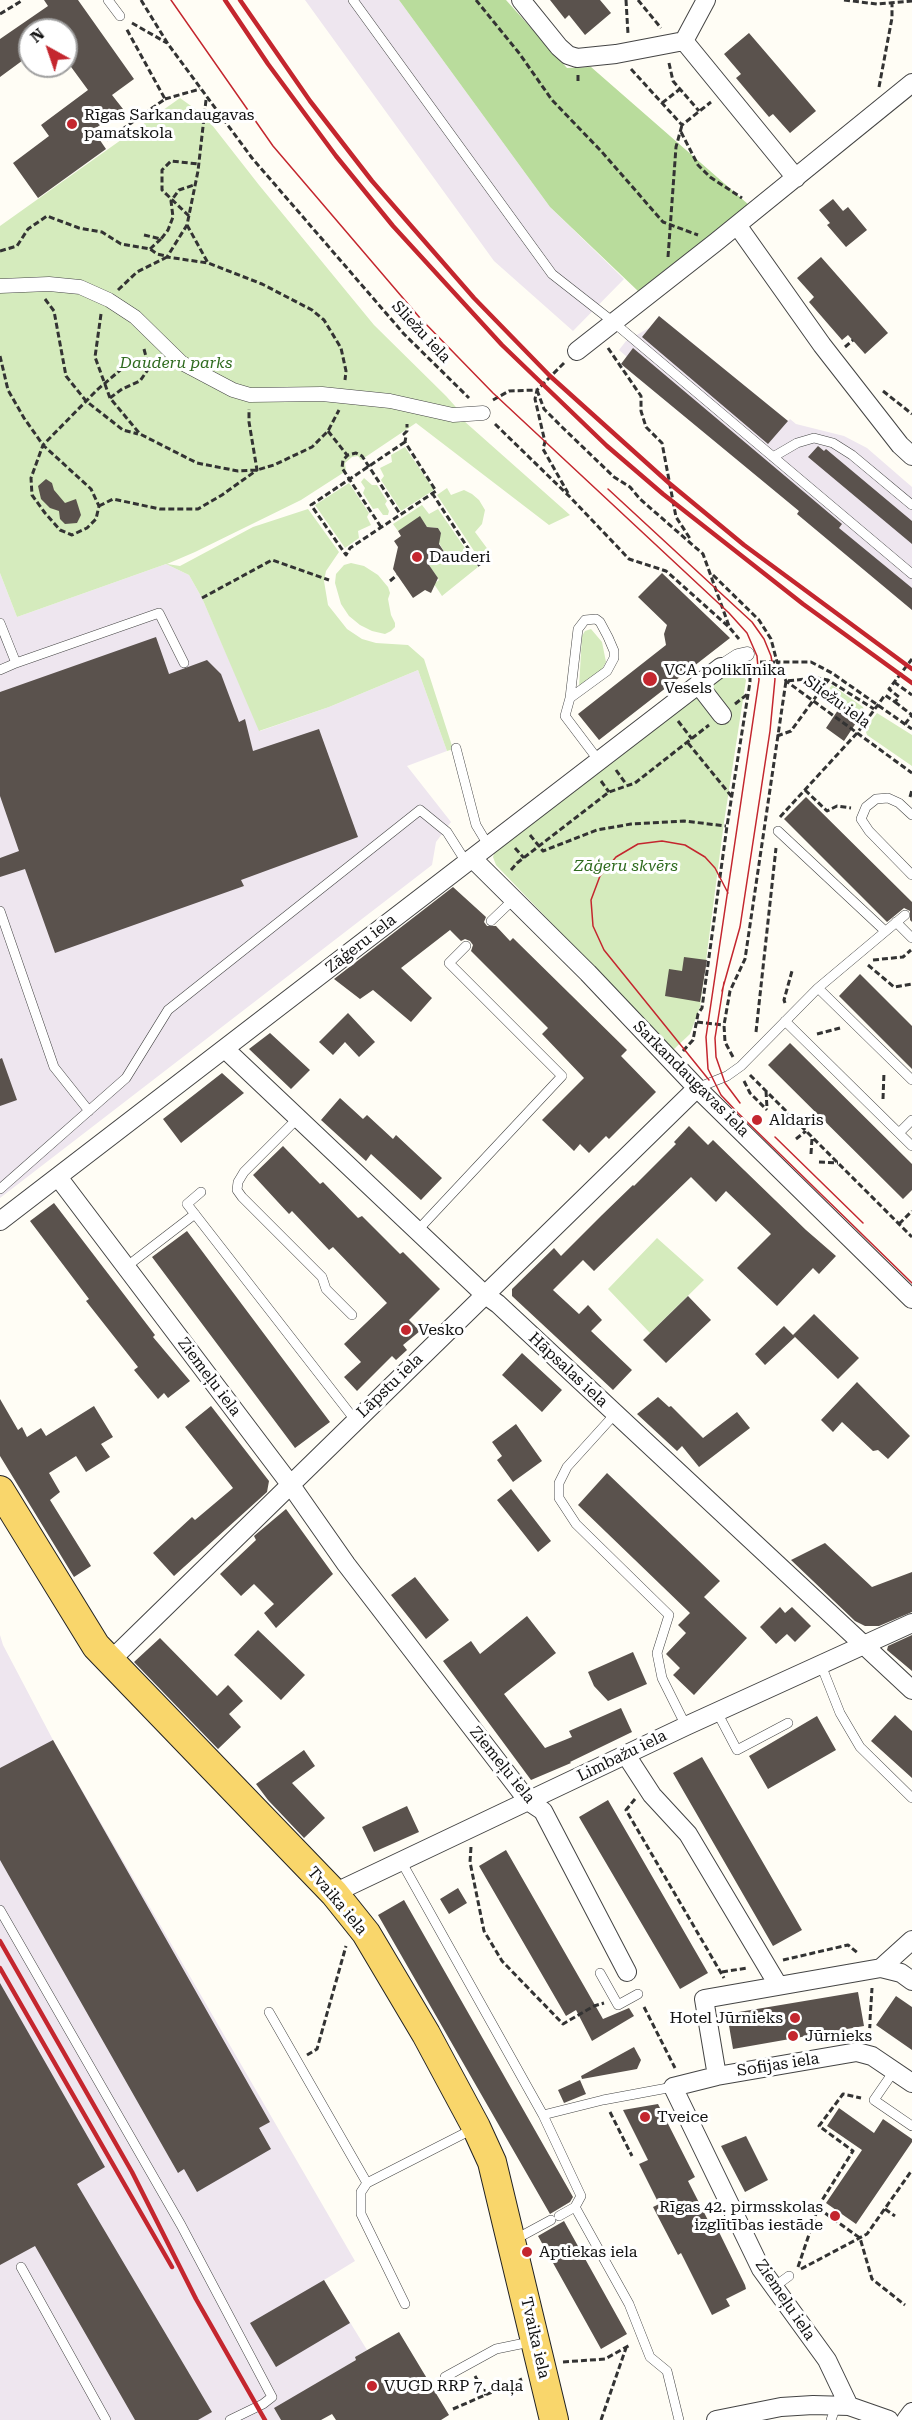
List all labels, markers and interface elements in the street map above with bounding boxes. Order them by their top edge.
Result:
north arrow [18,18,78,78]
text: N [27,24,48,47]
place label: Rīgas Sarkandaugavas pamatskola [84,105,254,143]
marker: Rīgas Sarkandaugavas pamatskola [65,117,79,131]
street label: Sliežu iela [388,297,454,367]
park label: Dauderu parks [120,353,232,373]
place label: Dauderi [429,547,491,567]
marker: Dauderi [410,550,424,564]
place label: VCA poliklīnika Vesels [664,660,785,698]
marker: VCA poliklīnika Vesels [641,670,659,688]
street label: Sliežu iela [800,671,874,733]
park label: Zāģeru skvērs [574,856,678,876]
street label: Zāģeru iela [322,911,400,977]
street label: Sarkandaugavas iela [629,1017,753,1141]
place label: Aldaris [769,1110,824,1130]
marker: Aldaris [750,1113,764,1127]
place label: Vesko [418,1320,464,1340]
marker: Vesko [399,1323,413,1337]
street label: Hāpsalas iela [524,1329,612,1411]
street label: Ziemeļu iela [173,1334,245,1420]
street label: Lāpstu iela [353,1350,427,1422]
street label: Ziemeļu iela [465,1723,539,1807]
street label: Limbažu iela [574,1726,670,1786]
street label: Tvaika iela [303,1863,371,1939]
place label: Hotel Jūrnieks [670,2008,783,2028]
marker: Hotel Jūrnieks [788,2011,802,2025]
place label: Jūrnieks [805,2026,872,2046]
marker: Jūrnieks [786,2029,800,2043]
street label: Sofijas iela [735,2049,821,2081]
place label: Tveice [657,2107,708,2127]
marker: Tveice [638,2110,652,2124]
place label: Rīgas 42. pirmsskolas izglītības iestāde [659,2197,823,2235]
marker: Rīgas 42. pirmsskolas izglītības iestāde [828,2209,842,2223]
place label: Aptiekas iela [539,2242,638,2262]
marker: Aptiekas iela [520,2245,534,2259]
street label: Ziemeļu iela [751,2256,819,2344]
street label: Tvaika iela [516,2295,554,2381]
place label: VUGD RRP 7. daļa [384,2376,523,2396]
marker: VUGD RRP 7. daļa [365,2379,379,2393]

